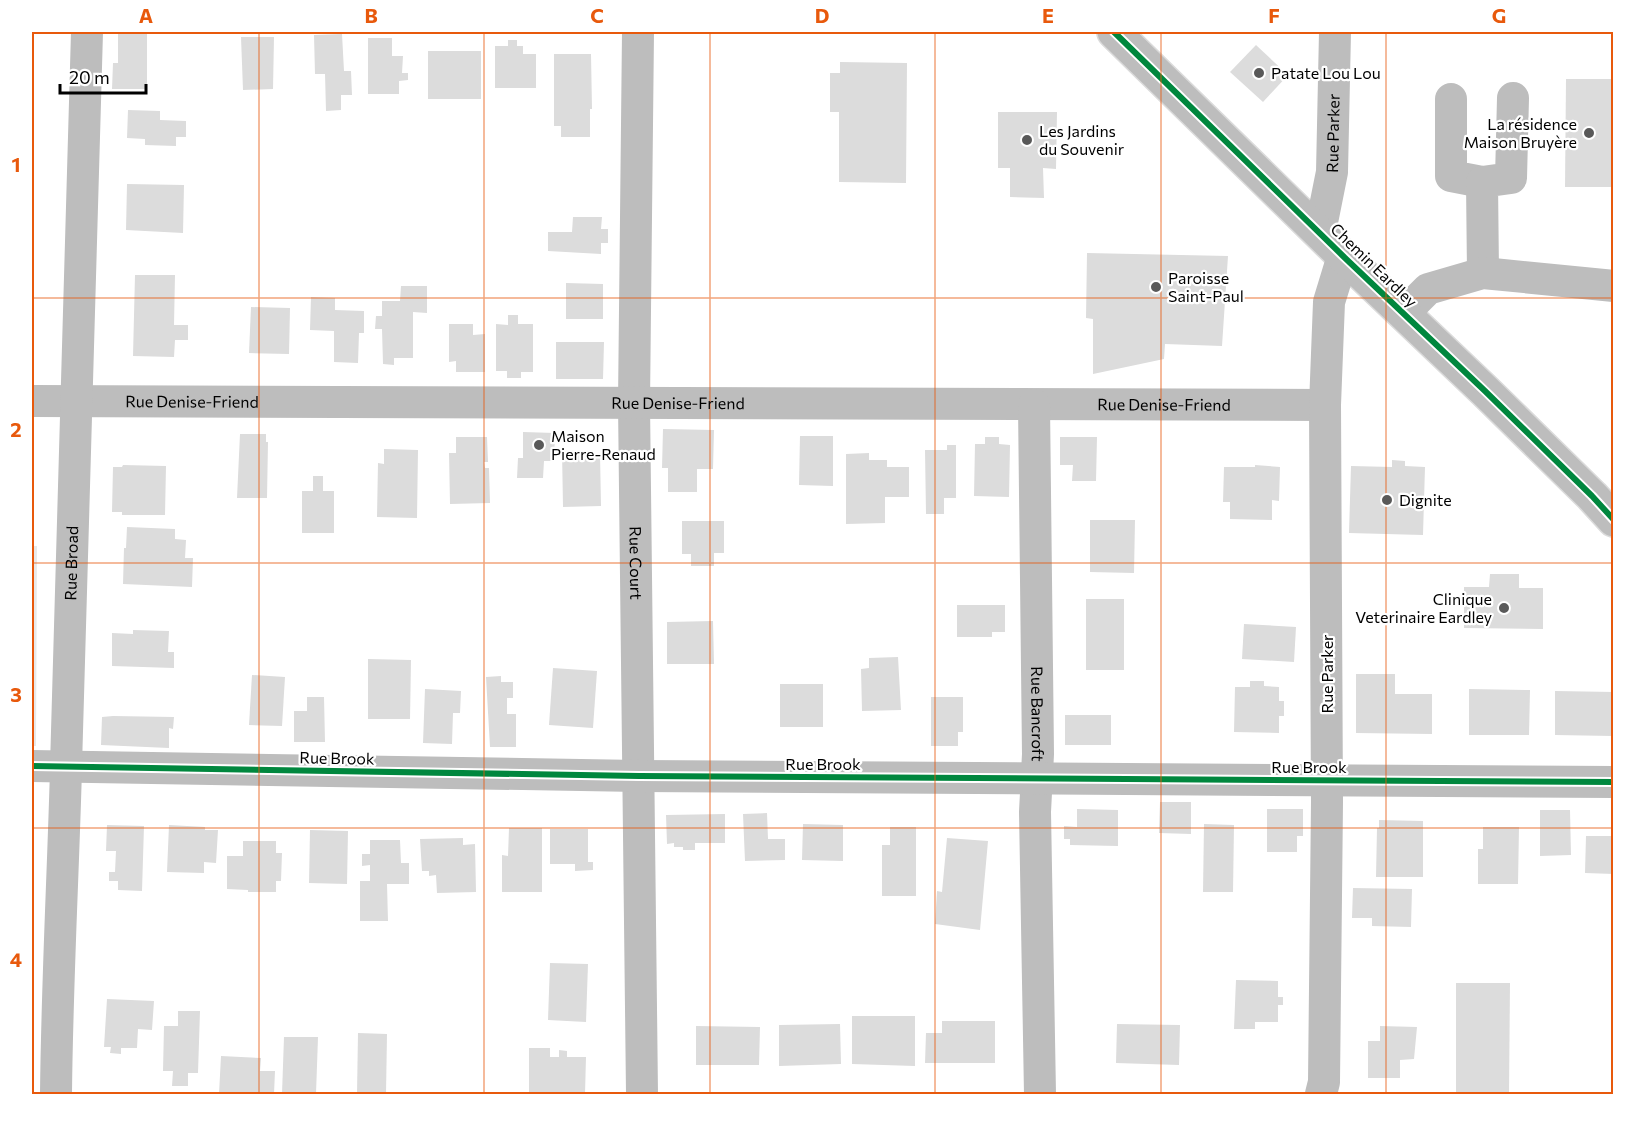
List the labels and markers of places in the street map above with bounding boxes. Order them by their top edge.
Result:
place label: Patate Lou Lou [1271,63,1381,82]
marker: Patate Lou Lou [1252,66,1266,80]
place label: La résidence Maison Bruyère [1464,114,1577,151]
place label: Les Jardins du Souvenir [1039,121,1125,158]
marker: La résidence Maison Bruyère [1582,126,1596,140]
marker: Les Jardins du Souvenir [1020,133,1034,147]
place label: Paroisse Saint-Paul [1168,268,1244,305]
marker: Paroisse Saint-Paul [1149,280,1163,294]
place label: Maison Pierre-Renaud [551,426,656,463]
marker: Maison Pierre-Renaud [532,438,546,452]
place label: Dignite [1399,490,1452,509]
marker: Dignite [1380,493,1394,507]
place label: Clinique Veterinaire Eardley [1355,589,1492,626]
marker: Clinique Veterinaire Eardley [1497,601,1511,615]

